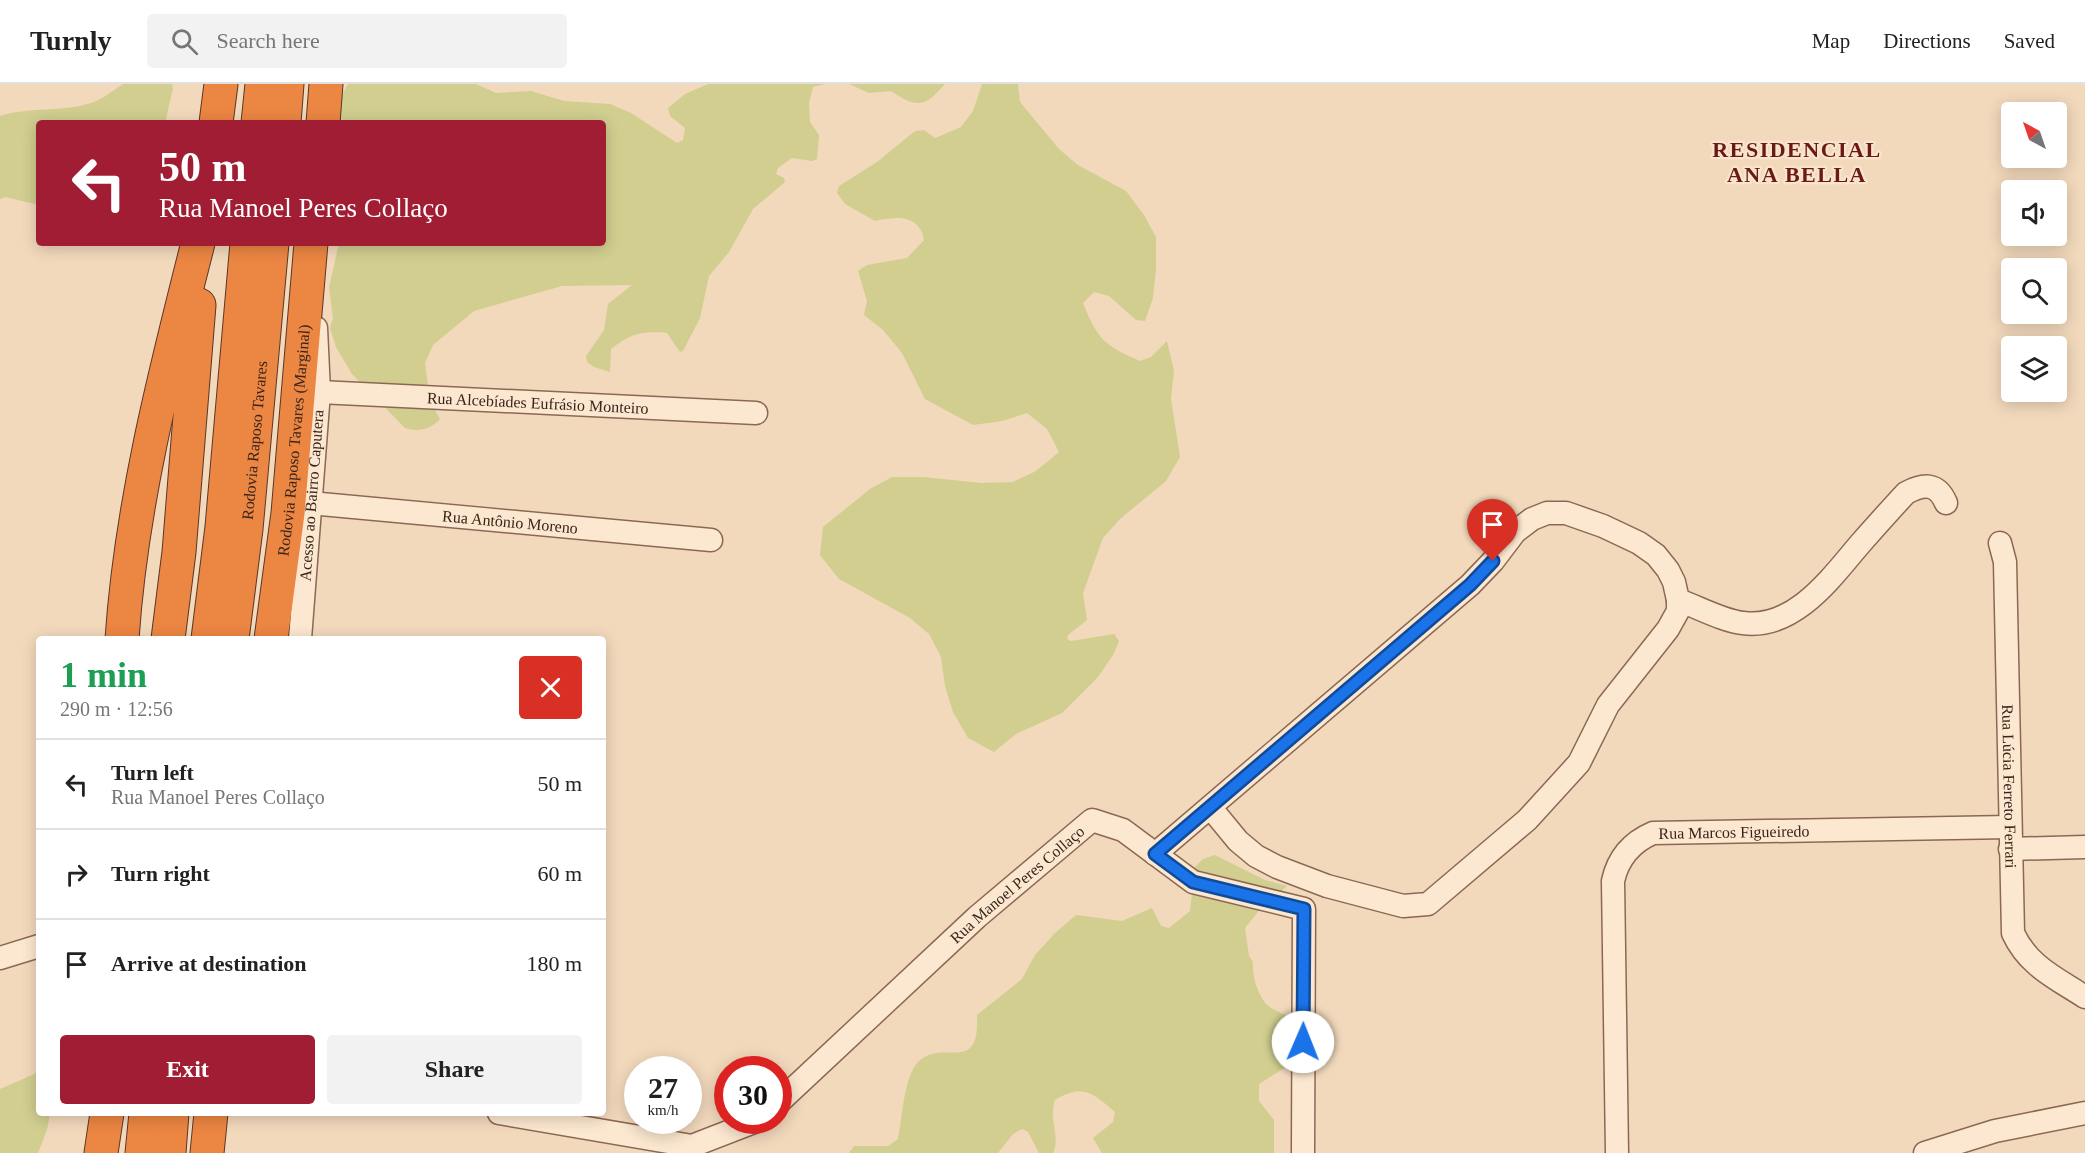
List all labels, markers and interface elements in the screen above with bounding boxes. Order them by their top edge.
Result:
search box [147,14,567,68]
text: Turnly [30,25,111,56]
icon: search [168,25,201,58]
text: Search here [216,28,320,53]
text: Map [1812,29,1850,53]
text: Directions [1883,29,1971,53]
text: Saved [2004,29,2055,53]
north arrow [2001,102,2067,168]
map controls [2001,102,2067,402]
district label: RESIDENCIAL ANA BELLA [1712,137,1882,187]
icon: left [60,144,138,222]
text: 50 m [159,144,247,190]
button: sound [2001,180,2067,246]
text: Rua Manoel Peres Collaço [159,193,448,223]
button: search [2001,258,2067,324]
street label: Rodovia Raposo Tavares (Marginal) [274,324,314,557]
button: layers [2001,336,2067,402]
street label: Rodovia Raposo Tavares [238,360,270,520]
street label: Rua Alcebíades Eufrásio Monteiro [427,389,649,416]
street label: Acesso ao Bairro Caputera [296,409,326,582]
pin [1467,499,1518,561]
street label: Rua Antônio Moreno [442,507,579,536]
icon: arrive [1476,508,1509,541]
text: 1 min [60,655,147,695]
button: close [519,656,582,719]
text: 290 m · 12:56 [60,698,173,720]
street label: Rua Lúcia Ferreto Ferrari [2000,704,2020,869]
text: Turn left [111,760,194,785]
icon: left [60,768,93,801]
text: 50 m [537,771,582,796]
text: Rua Manoel Peres Collaço [111,786,325,808]
street label: Rua Manoel Peres Collaço [946,822,1087,946]
street label: Rua Marcos Figueiredo [1658,822,1810,841]
icon: right [60,858,93,891]
text: Turn right [111,861,210,886]
text: 60 m [537,861,582,886]
icon: arrive [60,948,93,981]
text: Arrive at destination [111,951,307,976]
text: 180 m [526,951,582,976]
position arrow [1271,1010,1335,1074]
button: Exit [60,1035,315,1104]
button: Share [327,1035,582,1104]
speed limit sign: 30 [714,1056,792,1134]
text: 27 [648,1071,678,1104]
text: km/h [648,1102,678,1118]

